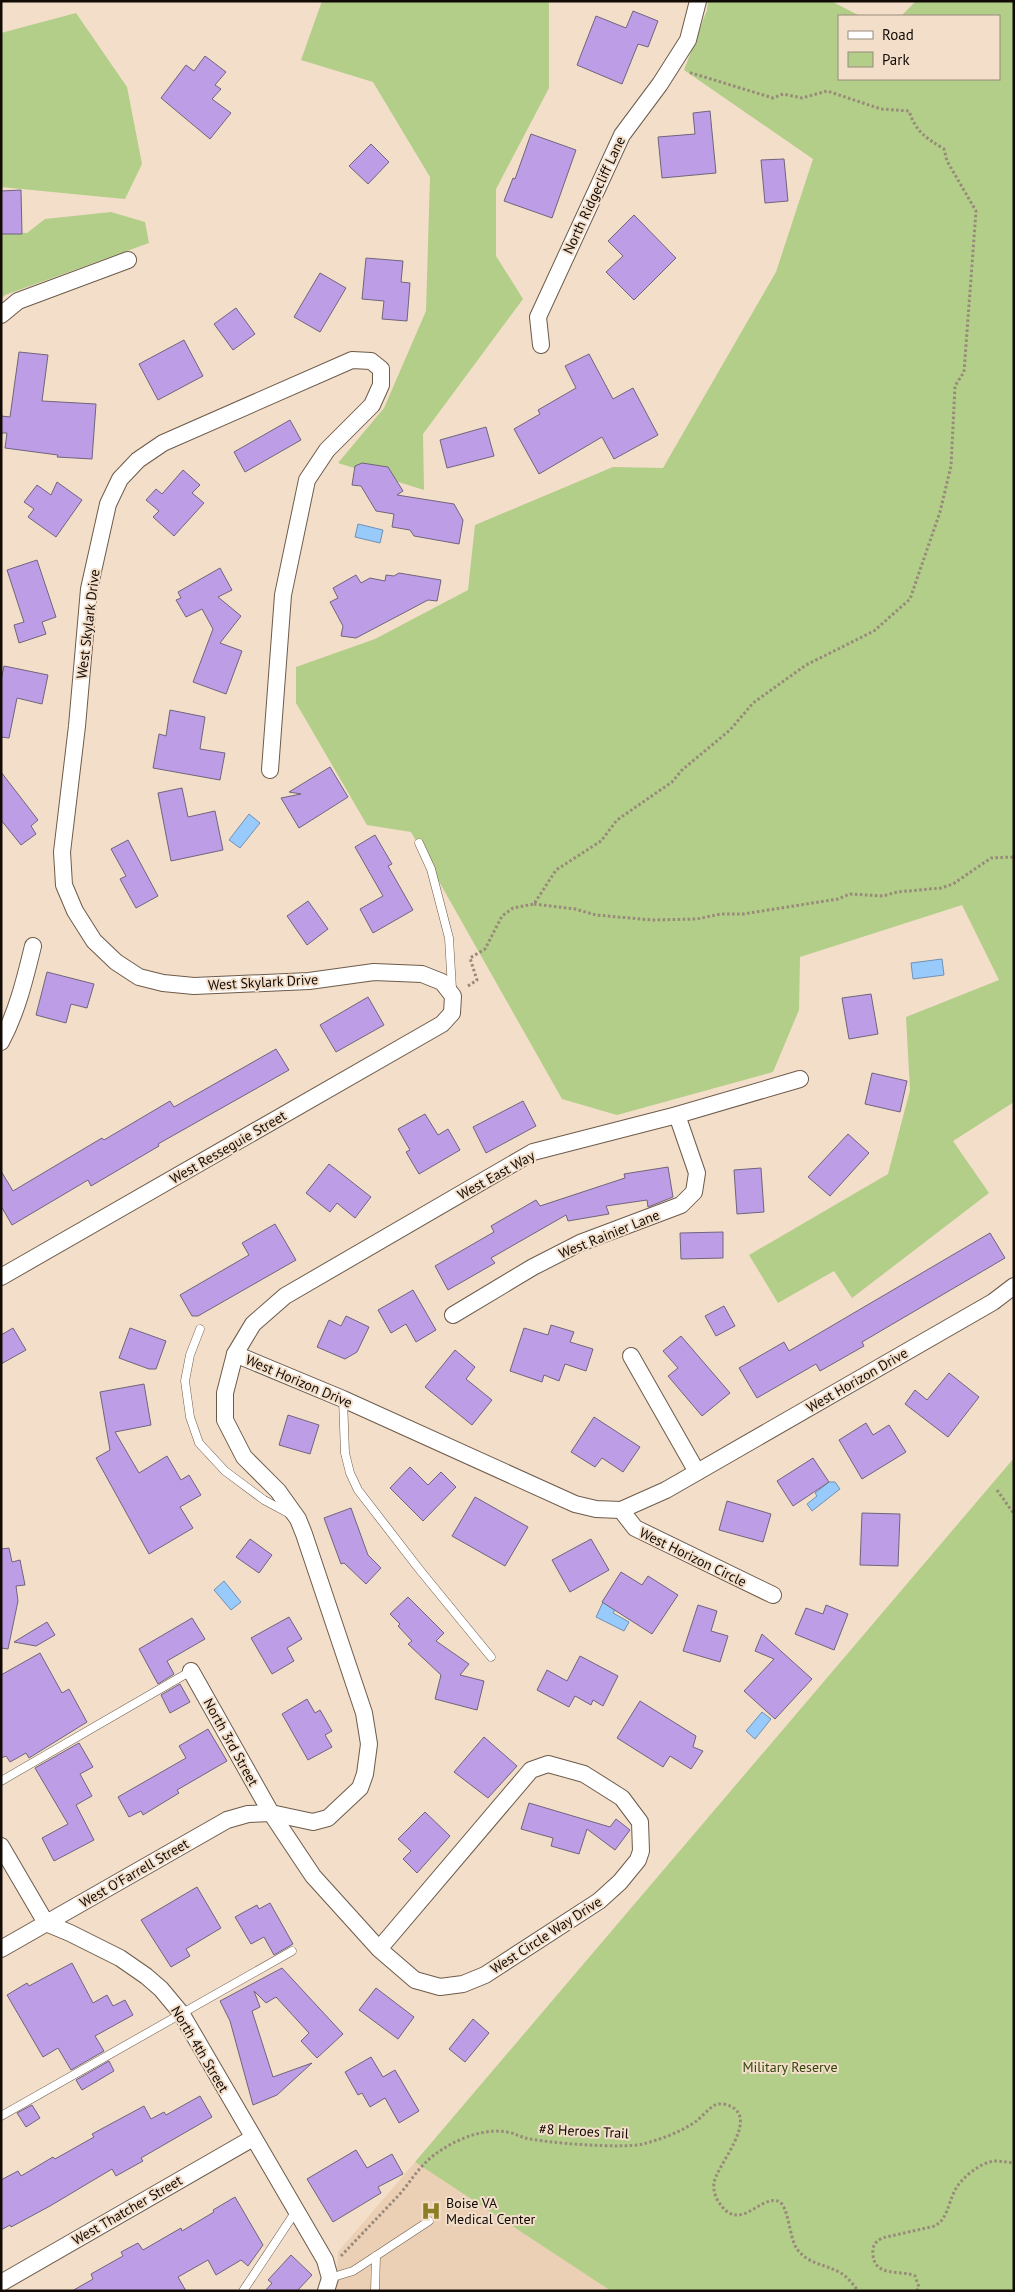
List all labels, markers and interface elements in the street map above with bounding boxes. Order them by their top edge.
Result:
legend [838,15,1000,80]
text: Road [882,25,914,44]
text: Park [882,50,910,69]
street label: North Ridgecliff Lane [559,133,629,257]
street label: West Skylark Drive [72,568,104,680]
street label: West Skylark Drive [207,970,319,994]
street label: West Resseguie Street [167,1106,290,1188]
street label: West East Way [454,1146,538,1204]
street label: West Rainier Lane [556,1206,662,1262]
street label: West Horizon Drive [803,1344,911,1416]
street label: West Horizon Drive [243,1350,355,1412]
street label: West Horizon Circle [637,1523,749,1591]
street label: North 3rd Street [199,1695,263,1789]
street label: West O'Farrell Street [76,1834,192,1912]
street label: West Circle Way Drive [487,1892,605,1978]
street label: North 4th Street [167,2002,233,2096]
park label: Military Reserve [742,2058,838,2076]
street label: #8 Heroes Trail [539,2120,629,2142]
street label: West Thatcher Street [69,2171,186,2249]
place label: Boise VA Medical Center [446,2194,536,2228]
hospital icon: Boise VA Medical Center [420,2200,442,2222]

